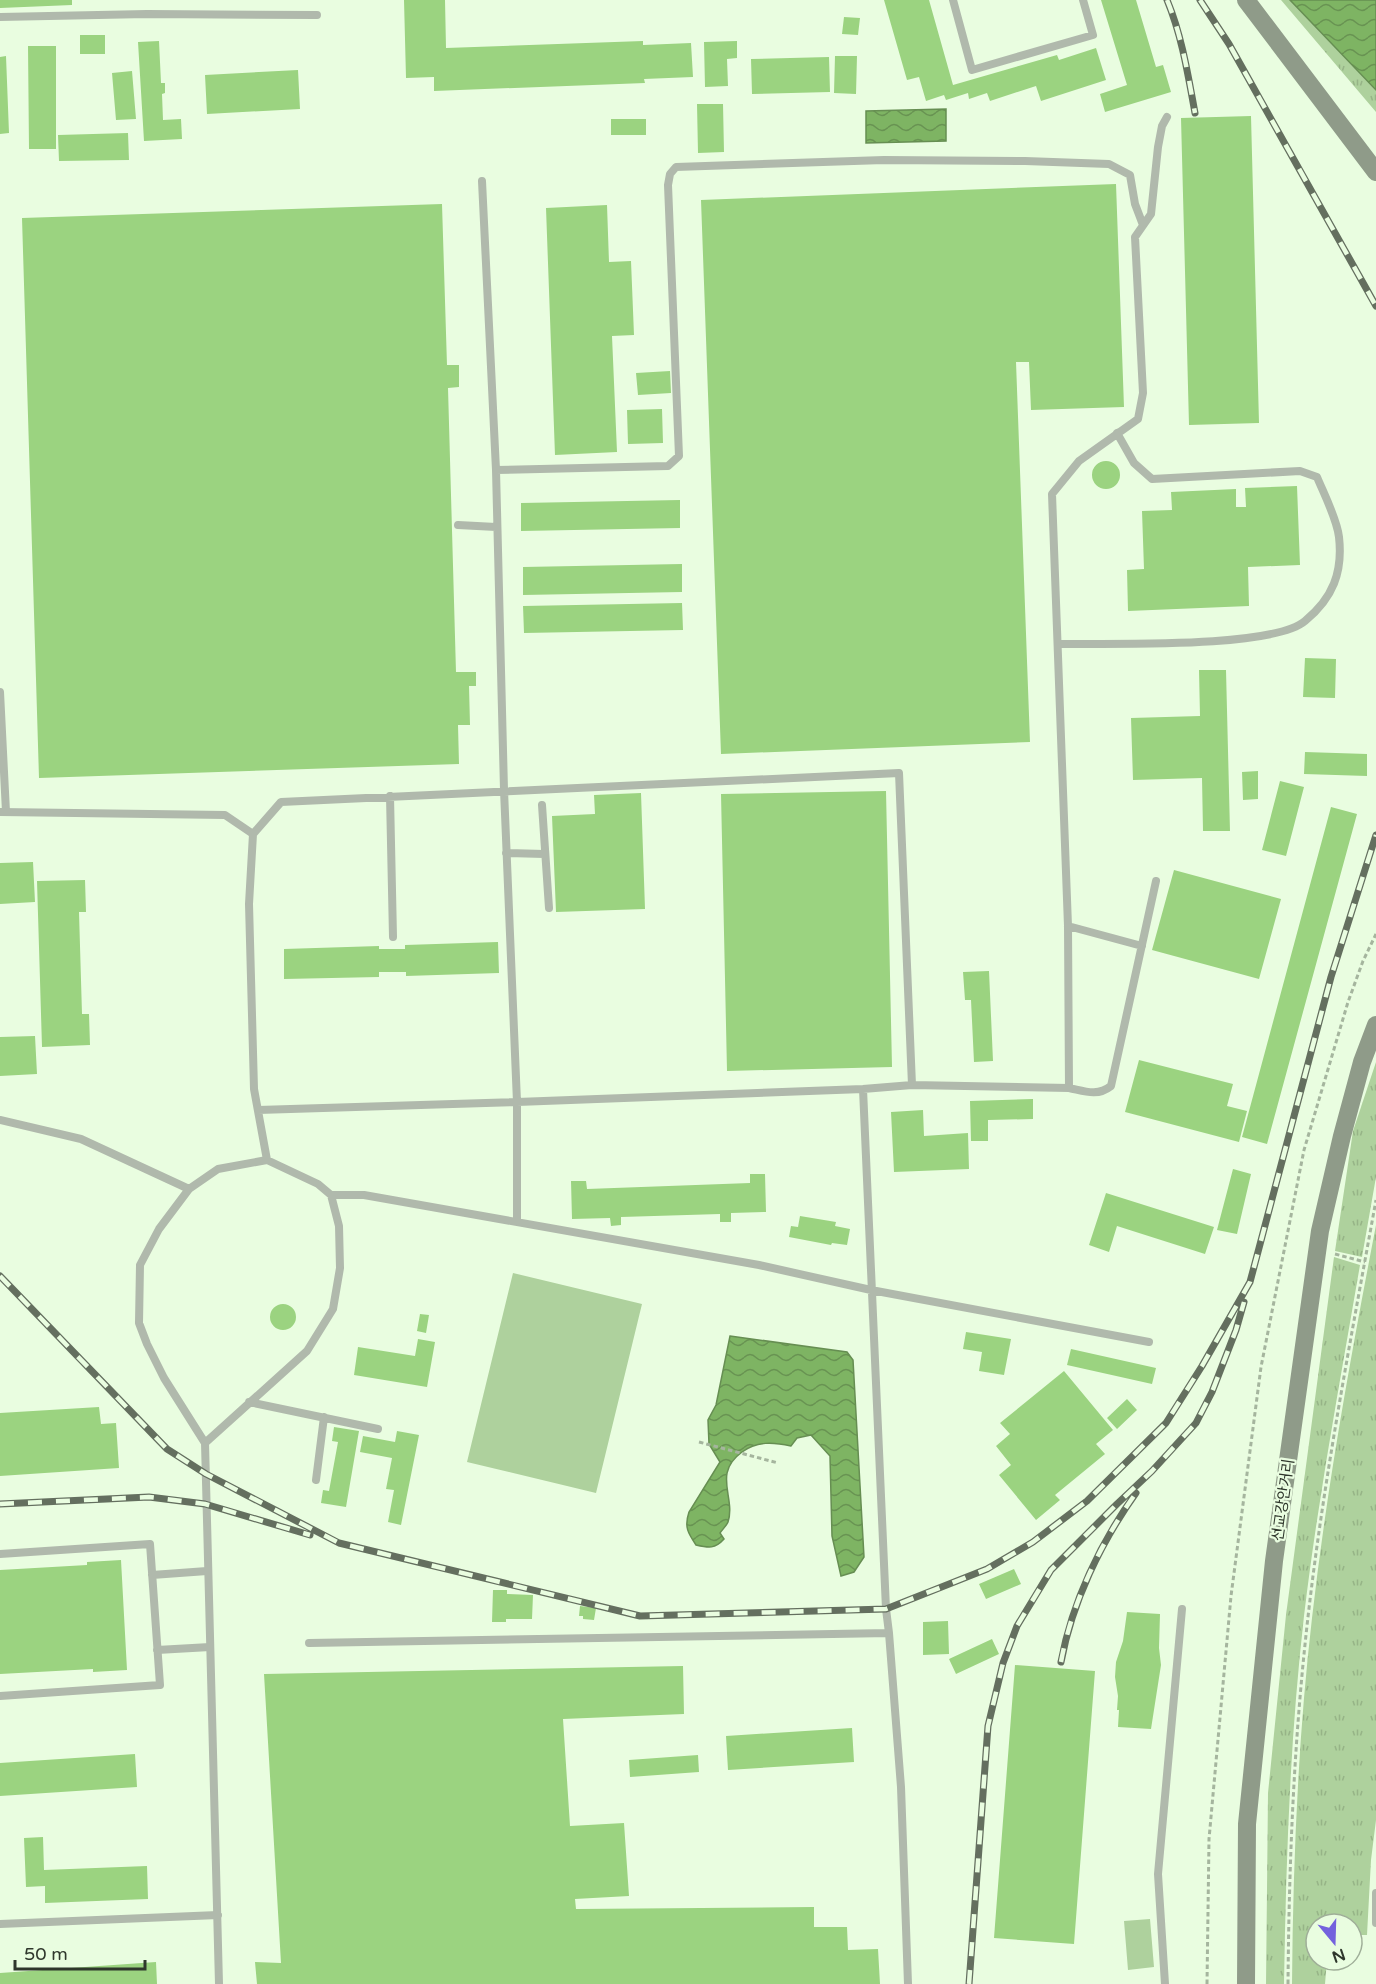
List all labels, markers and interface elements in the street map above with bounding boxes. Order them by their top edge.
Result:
street label: 선교강안거리 [1268,1458,1298,1542]
north arrow [1304,1912,1364,1972]
scale bar [15,1933,146,1971]
text: 50 m [24,1943,68,1965]
text: N [1329,1944,1348,1967]

